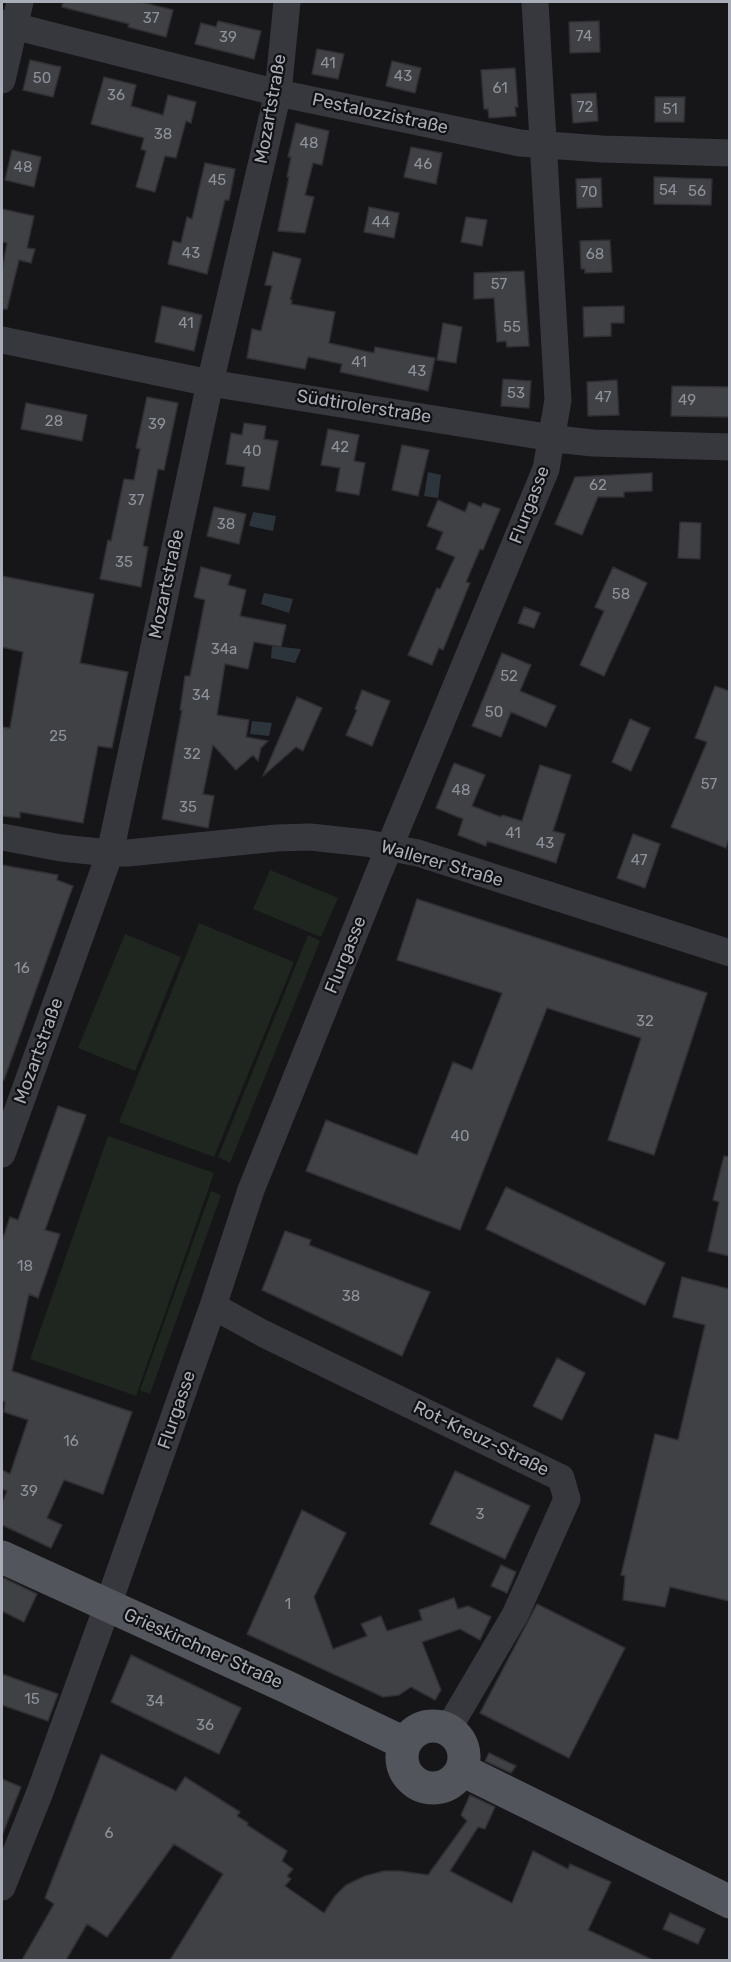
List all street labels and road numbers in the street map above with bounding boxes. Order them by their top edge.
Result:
street label: Mozartstraße [251,52,291,166]
street label: Pestalozzistraße [310,89,450,139]
street label: Südtirolerstraße [295,386,433,428]
street label: Flurgasse [505,463,555,547]
street label: Mozartstraße [145,527,189,641]
street label: Wallerer Straße [378,836,506,892]
street label: Flurgasse [321,913,371,997]
street label: Mozartstraße [10,995,68,1107]
street label: Flurgasse [154,1368,200,1452]
street label: Rot-Kreuz-Straße [410,1397,552,1481]
street label: Grieskirchner Straße [120,1604,286,1694]

